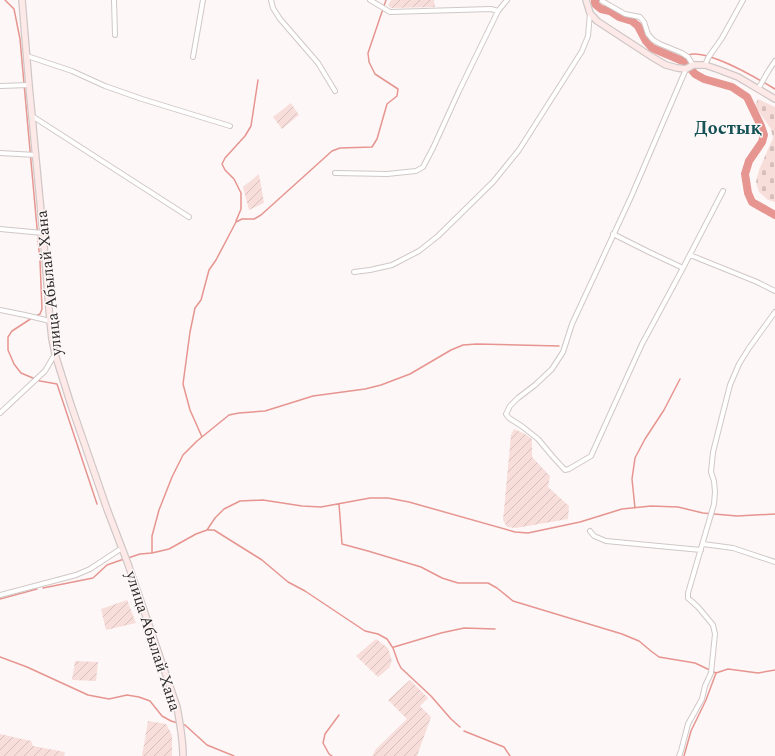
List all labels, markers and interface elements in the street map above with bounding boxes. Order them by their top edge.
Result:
district label: Достық [695,115,761,142]
street label: улица Абылай Хана [29,209,69,358]
street label: улица Абылай Хана [119,567,187,714]

